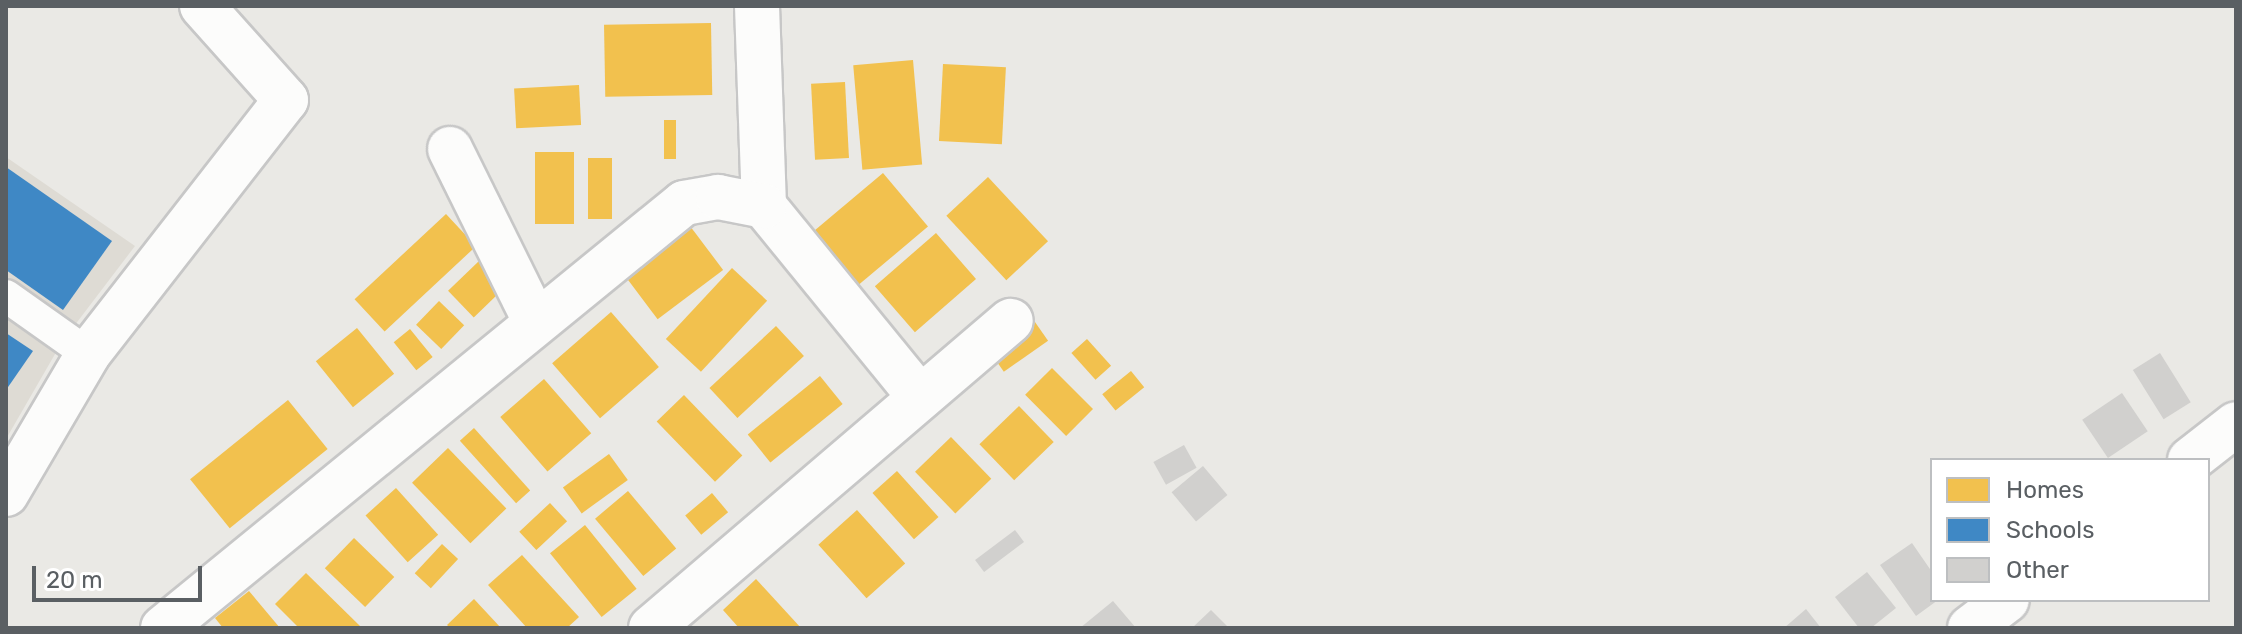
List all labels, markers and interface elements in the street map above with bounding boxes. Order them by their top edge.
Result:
legend [1930,458,2210,602]
text: Homes [2006,476,2084,504]
text: Schools [2006,516,2094,544]
scale bar [36,550,206,600]
text: Other [2006,556,2069,584]
text: 20 m [46,566,103,594]

